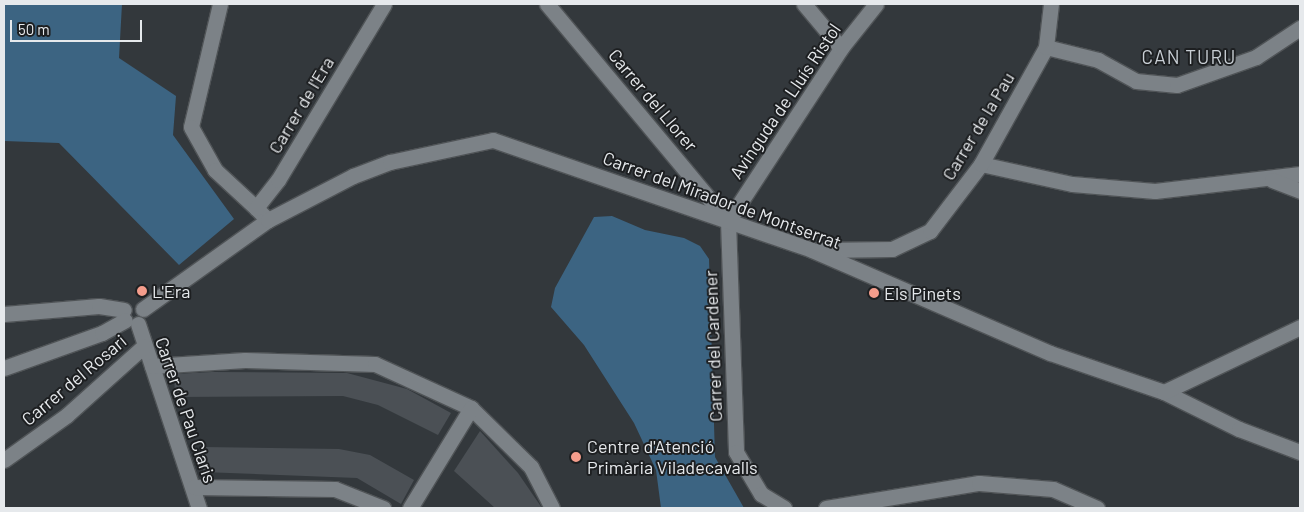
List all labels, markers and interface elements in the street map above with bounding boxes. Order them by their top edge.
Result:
scale bar [12,10,145,42]
street label: Avinguda de Lluís Ristol [725,19,845,183]
text: 50 m [18,20,50,38]
street label: Carrer del Llorer [604,45,702,155]
district label: CAN TURU [1141,46,1237,68]
street label: Carrer de l'Era [264,53,338,157]
street label: Carrer de la Pau [937,68,1019,184]
street label: Carrer del Mirador de Montserrat [600,147,844,253]
street label: Carrer del Cardener [700,270,726,422]
place label: L'Era [152,280,190,302]
place label: Els Pinets [884,282,961,304]
marker: L'Era [136,285,148,297]
marker: Els Pinets [868,287,880,299]
street label: Carrer del Rosari [17,330,131,430]
street label: Carrer de Pau Claris [151,334,221,486]
place label: Centre d'Atenció Primària Viladecavalls [587,436,758,478]
marker: Centre d'Atenció Primària Viladecavalls [569,450,583,464]

